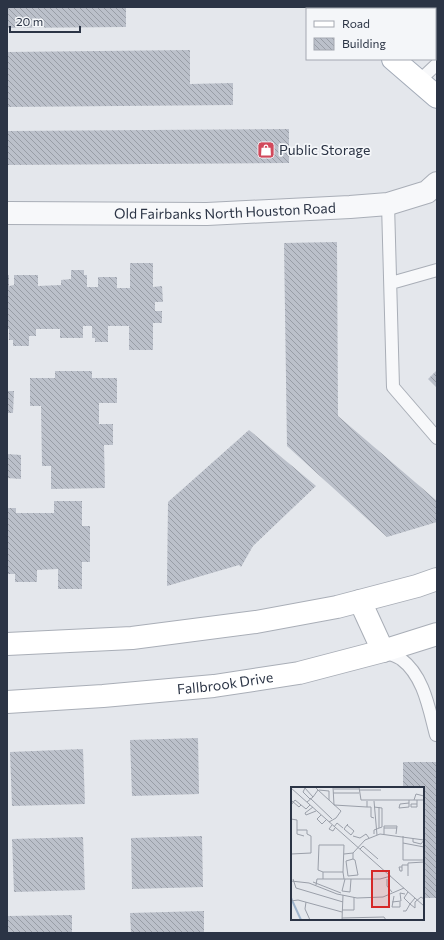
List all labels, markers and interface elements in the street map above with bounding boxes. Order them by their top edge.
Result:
scale bar [10,8,80,34]
legend [306,8,436,60]
text: 20 m [16,14,43,28]
text: Road [342,16,370,30]
text: Building [342,36,386,50]
shop icon: Public Storage [256,140,276,160]
place label: Public Storage [279,141,370,158]
street label: Old Fairbanks North Houston Road [114,199,336,222]
street label: Fallbrook Drive [176,668,274,697]
inset map [291,787,424,920]

